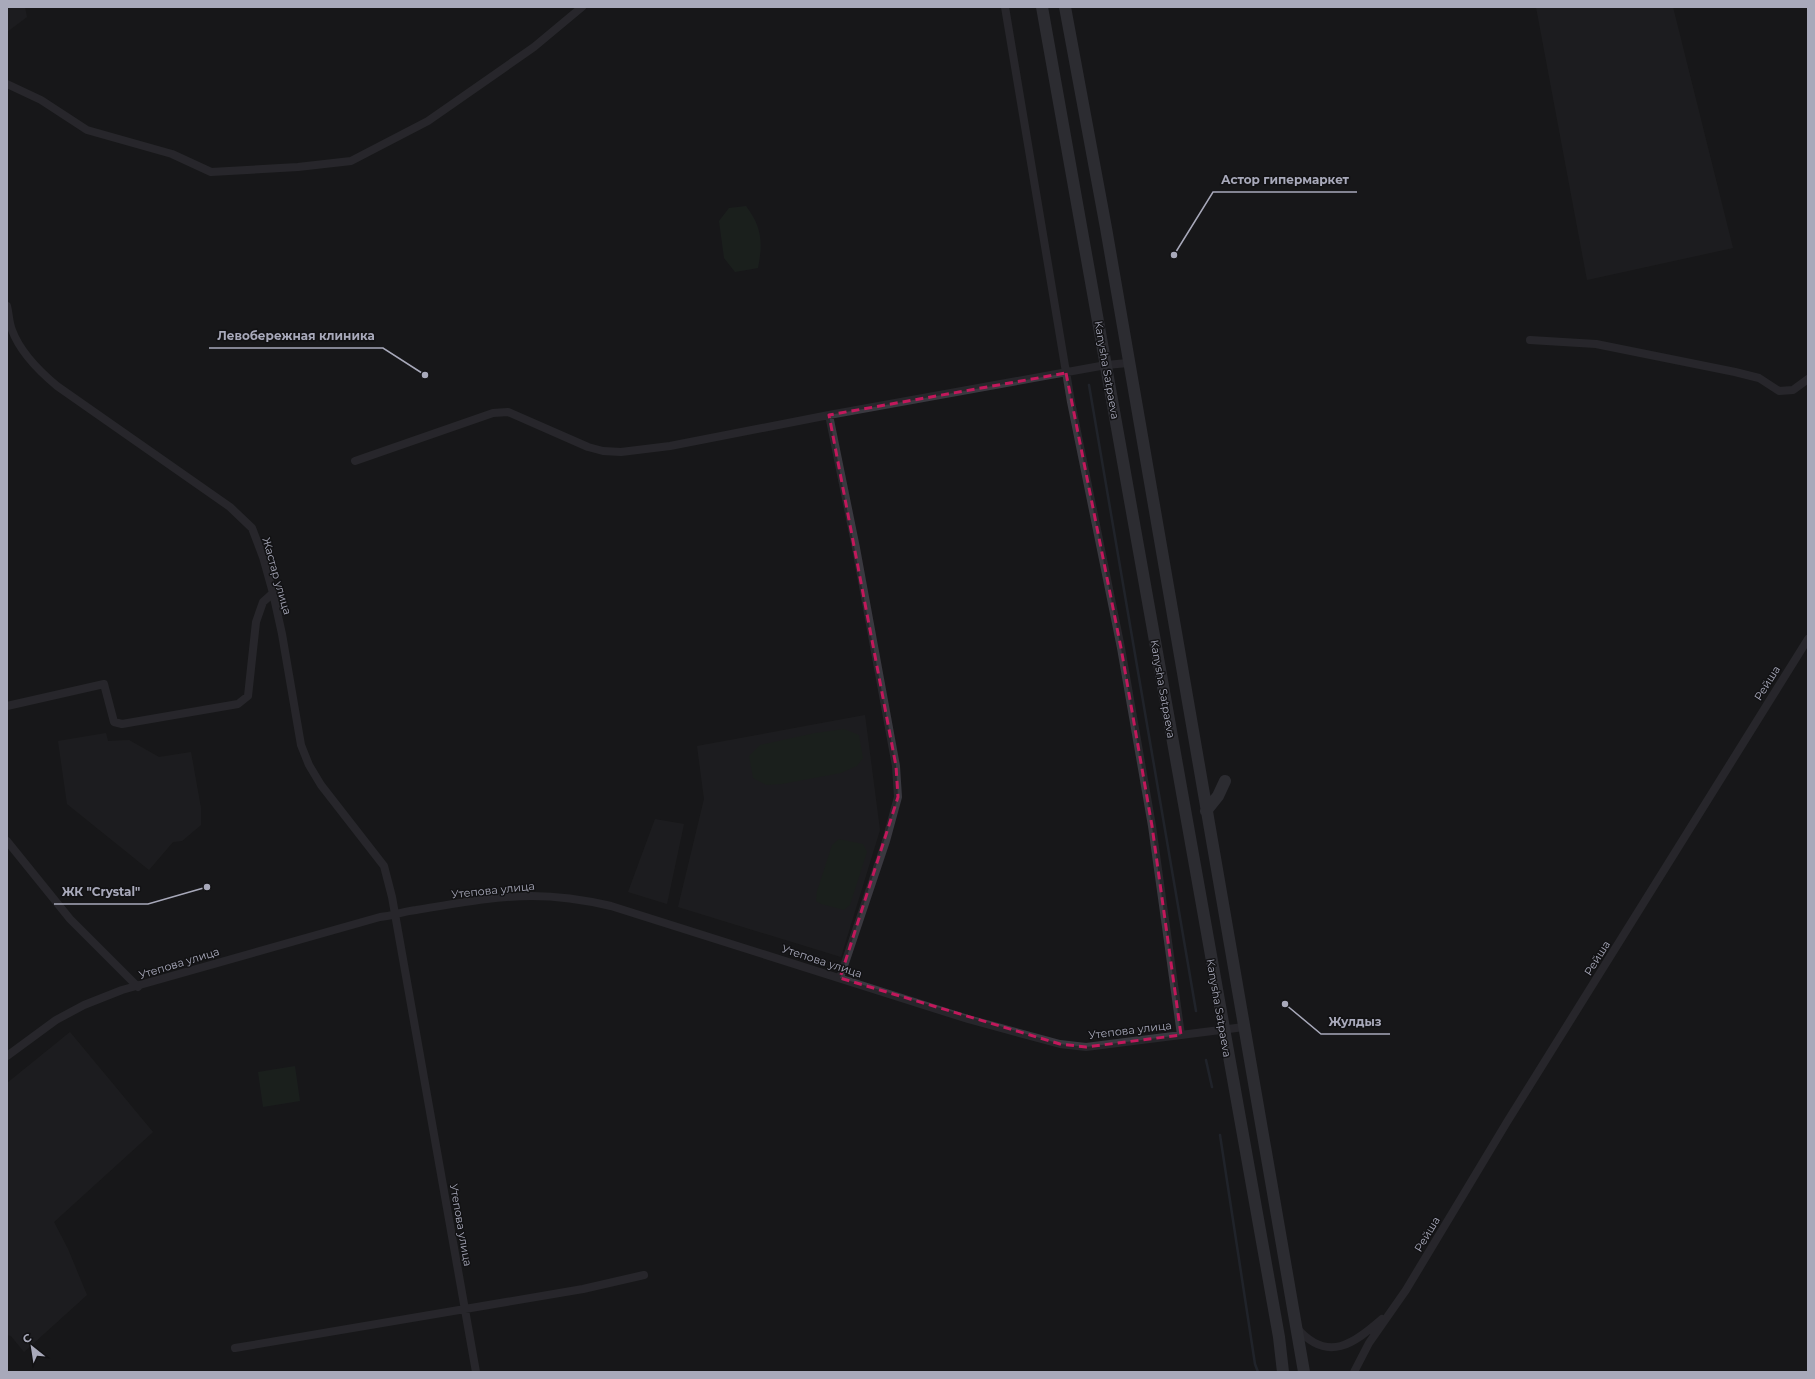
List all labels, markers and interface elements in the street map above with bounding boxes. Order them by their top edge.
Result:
callout: Астор гипермаркет [1213,168,1357,192]
text: Астор гипермаркет [1221,172,1350,187]
street label: Kanysha Satpaeva [1091,320,1123,420]
callout: Левобережная клиника [209,324,383,348]
text: Левобережная клиника [217,328,375,343]
street label: Жастар улица [259,536,295,616]
street label: Kanysha Satpaeva [1147,639,1179,739]
street label: Рейша [1751,663,1783,703]
street label: Утепова улица [451,879,535,901]
callout: ЖК "Crystal" [54,880,148,904]
text: ЖК "Crystal" [62,884,140,899]
street label: Рейша [1581,938,1613,978]
street label: Утепова улица [780,941,864,981]
street label: Утепова улица [137,944,221,982]
street label: Kanysha Satpaeva [1203,958,1235,1058]
callout: Жулдыз [1321,1010,1390,1034]
text: Жулдыз [1329,1014,1382,1029]
street label: Утепова улица [1088,1018,1172,1042]
street label: Утепова улица [447,1183,475,1267]
street label: Рейша [1411,1214,1443,1254]
north arrow [12,1327,52,1367]
text: С [20,1330,34,1346]

